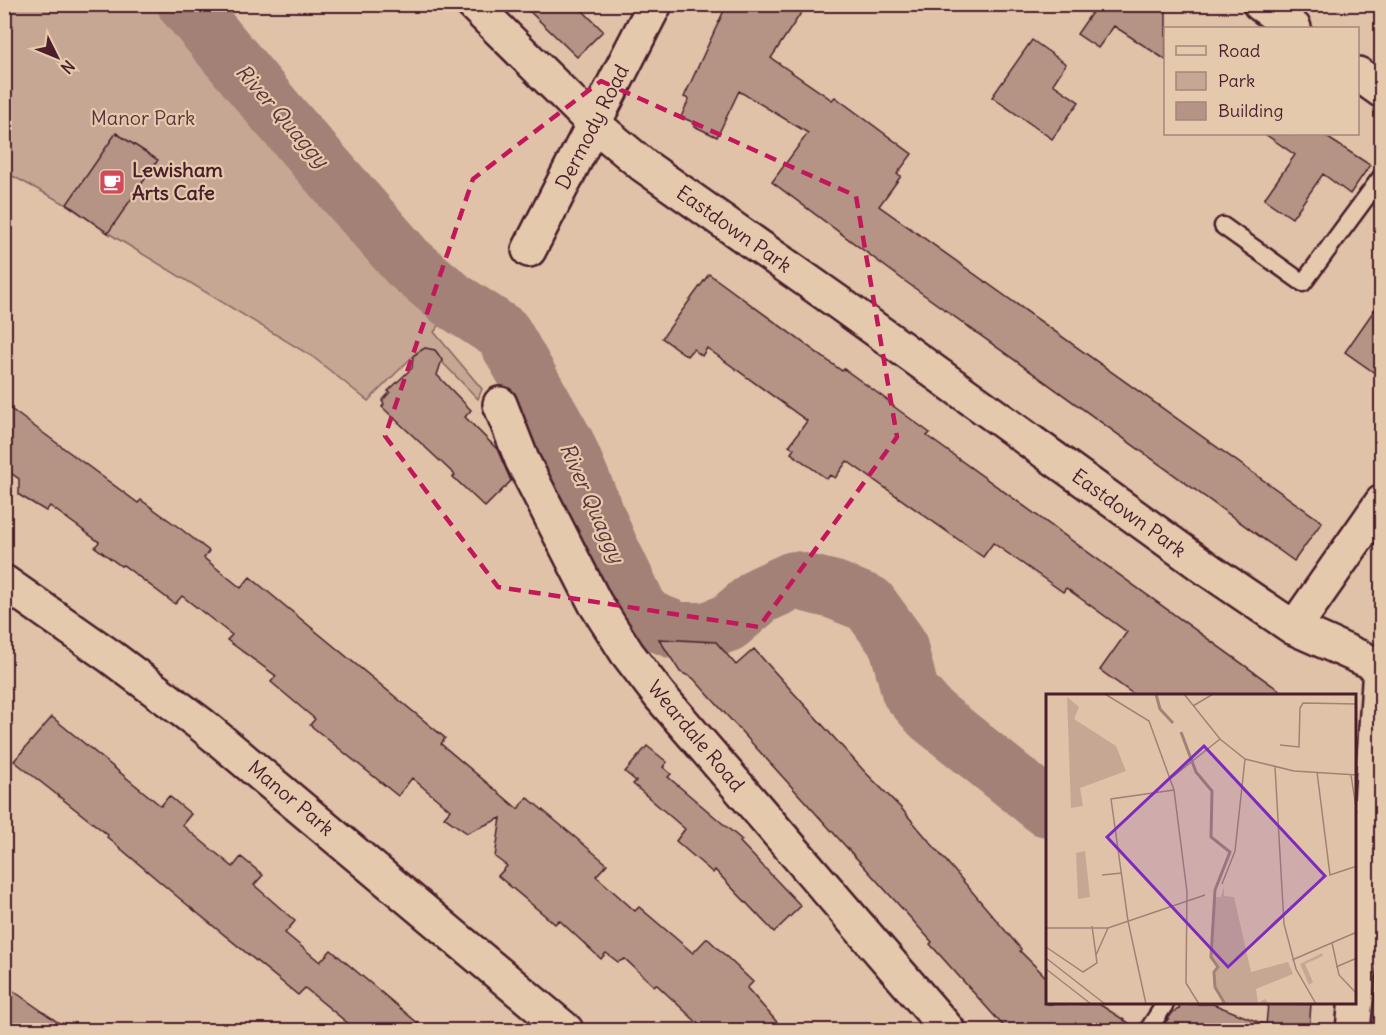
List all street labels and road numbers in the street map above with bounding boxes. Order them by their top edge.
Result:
street label: Dermody Road [549,60,634,193]
street label: Eastdown Park [672,180,797,278]
street label: Eastdown Park [1067,463,1191,562]
street label: Weardale Road [643,675,750,797]
street label: Manor Park [243,754,339,841]

